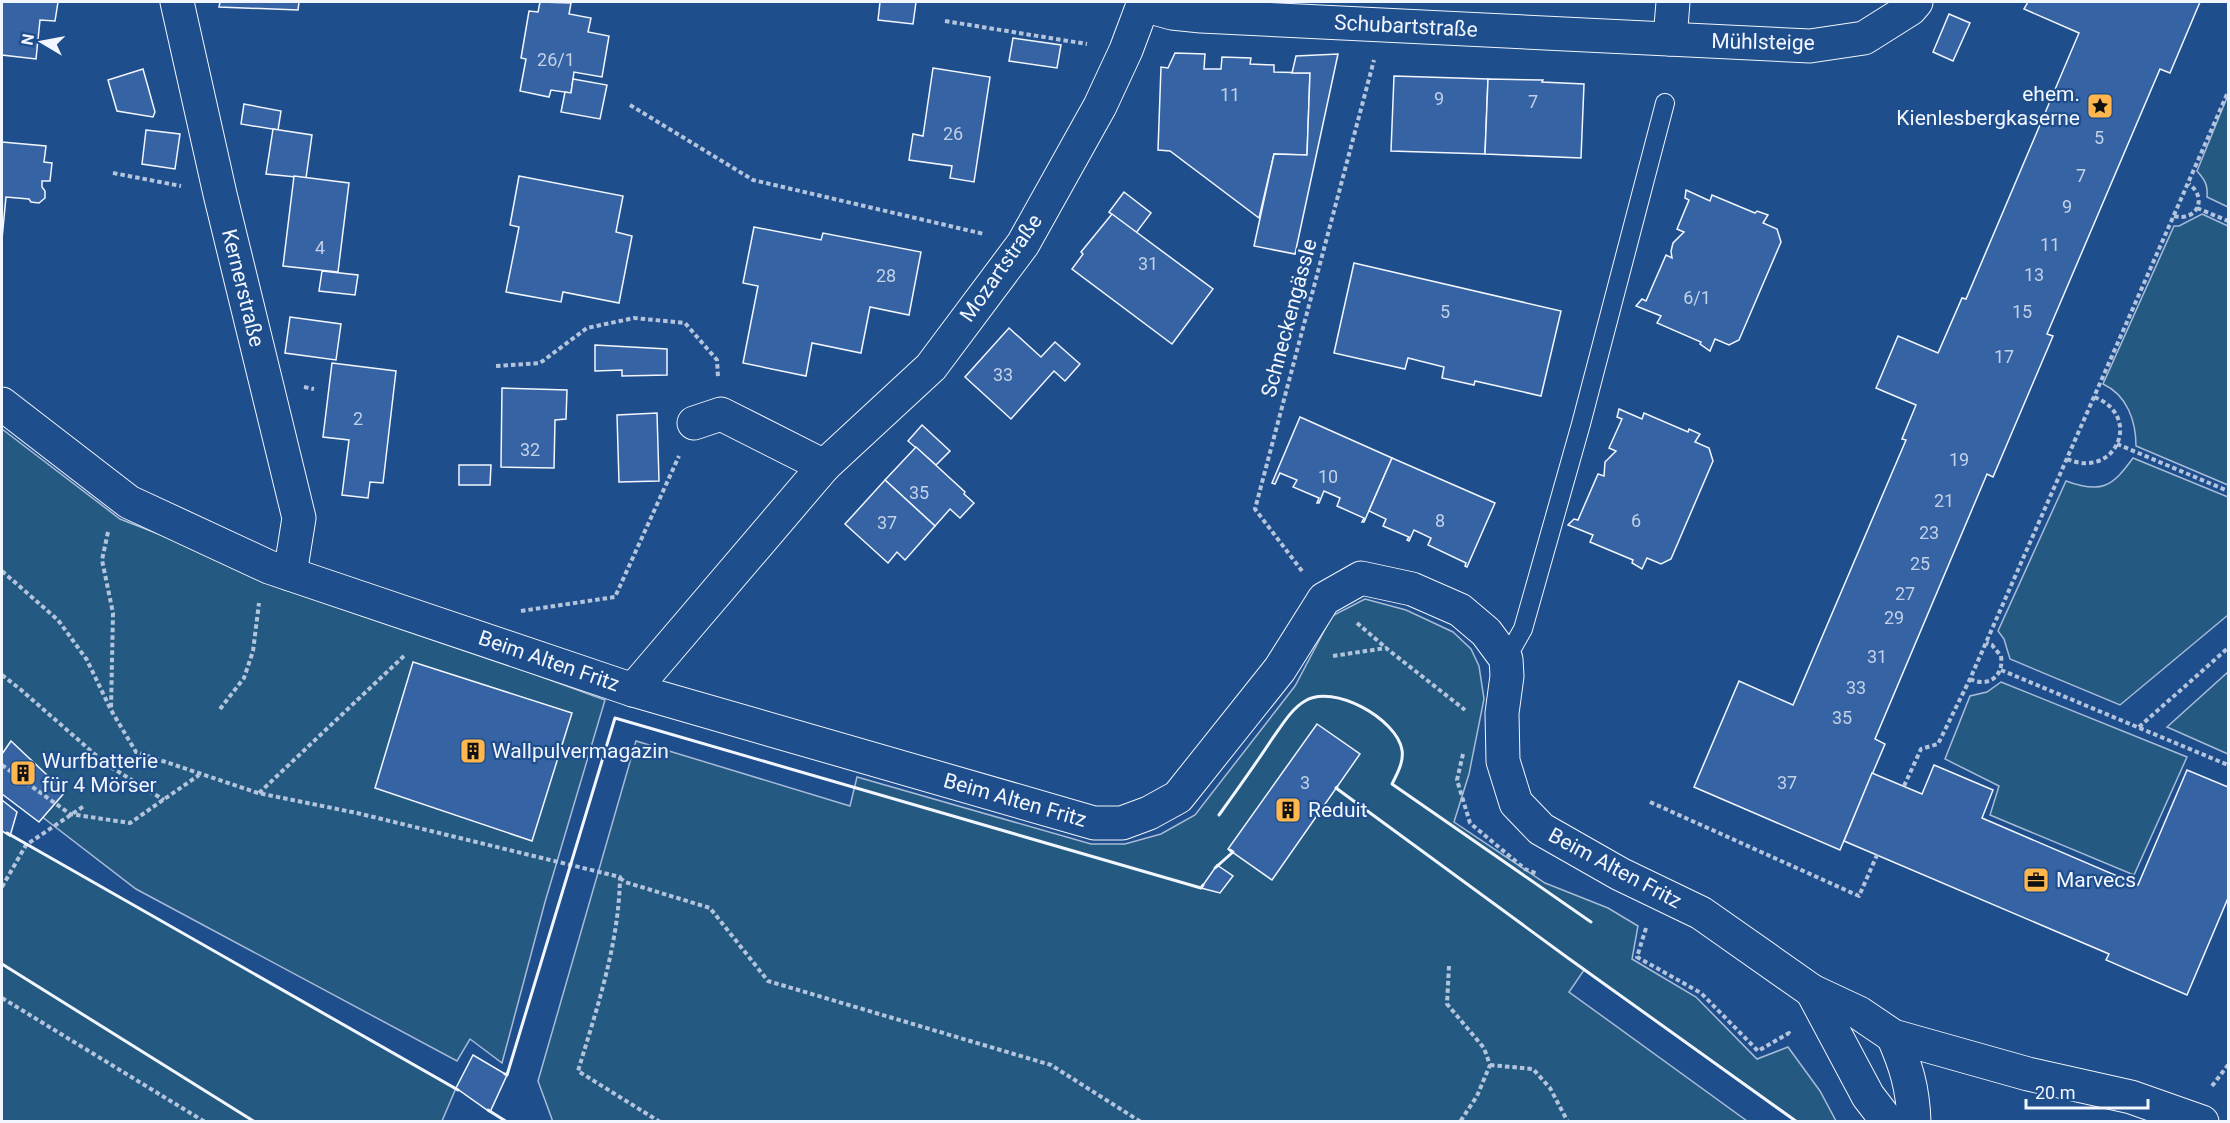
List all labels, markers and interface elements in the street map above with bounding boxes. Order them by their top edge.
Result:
street label: Schubartstraße [1334,10,1478,42]
north arrow [12,12,72,72]
street label: Mühlsteige [1711,29,1815,55]
text: N [17,32,38,47]
house number: 26/1 [537,49,575,70]
place label: ehem. Kienlesbergkaserne [1896,82,2080,130]
house number: 11 [1220,84,1240,105]
house number: 9 [1434,88,1444,109]
house number: 7 [1528,91,1538,112]
place icon: ehem. Kienlesbergkaserne [2085,91,2115,121]
house number: 26 [943,123,963,144]
house number: 5 [2094,127,2104,148]
house number: 7 [2076,165,2086,186]
house number: 9 [2062,196,2072,217]
street label: Mozartstraße [955,210,1047,326]
street label: Kernerstraße [217,227,269,349]
house number: 11 [2040,234,2060,255]
street label: Schneckengässle [1256,236,1322,400]
house number: 4 [315,237,325,258]
house number: 31 [1138,253,1158,274]
house number: 13 [2024,264,2044,285]
house number: 28 [876,265,896,286]
house number: 6/1 [1683,287,1711,308]
house number: 5 [1440,301,1450,322]
house number: 15 [2012,301,2032,322]
house number: 17 [1994,346,2014,367]
house number: 33 [993,364,1013,385]
house number: 2 [353,408,363,429]
house number: 32 [520,439,540,460]
house number: 19 [1949,449,1969,470]
house number: 10 [1318,466,1338,487]
house number: 35 [909,482,929,503]
house number: 21 [1934,490,1954,511]
house number: 8 [1435,510,1445,531]
house number: 6 [1631,510,1641,531]
house number: 37 [877,512,897,533]
house number: 23 [1919,522,1939,543]
house number: 25 [1910,553,1930,574]
house number: 27 [1895,583,1915,604]
house number: 29 [1884,607,1904,628]
street label: Beim Alten Fritz [475,626,623,696]
house number: 31 [1867,646,1887,667]
house number: 33 [1846,677,1866,698]
house number: 35 [1832,707,1852,728]
building icon: Wallpulvermagazin [458,736,488,766]
place label: Wallpulvermagazin [492,739,669,763]
place label: Wurfbatterie für 4 Mörser [42,749,158,797]
building icon: Wurfbatterie für 4 Mörser [8,758,38,788]
street label: Beim Alten Fritz [941,768,1089,832]
house number: 3 [1300,772,1310,793]
house number: 37 [1777,772,1797,793]
building icon: Reduit [1273,795,1303,825]
place label: Reduit [1308,798,1368,822]
street label: Beim Alten Fritz [1544,823,1686,913]
office icon: Marvecs [2021,865,2051,895]
place label: Marvecs [2056,868,2136,892]
scale bar [2026,1072,2148,1110]
text: 20 m [2035,1082,2075,1103]

